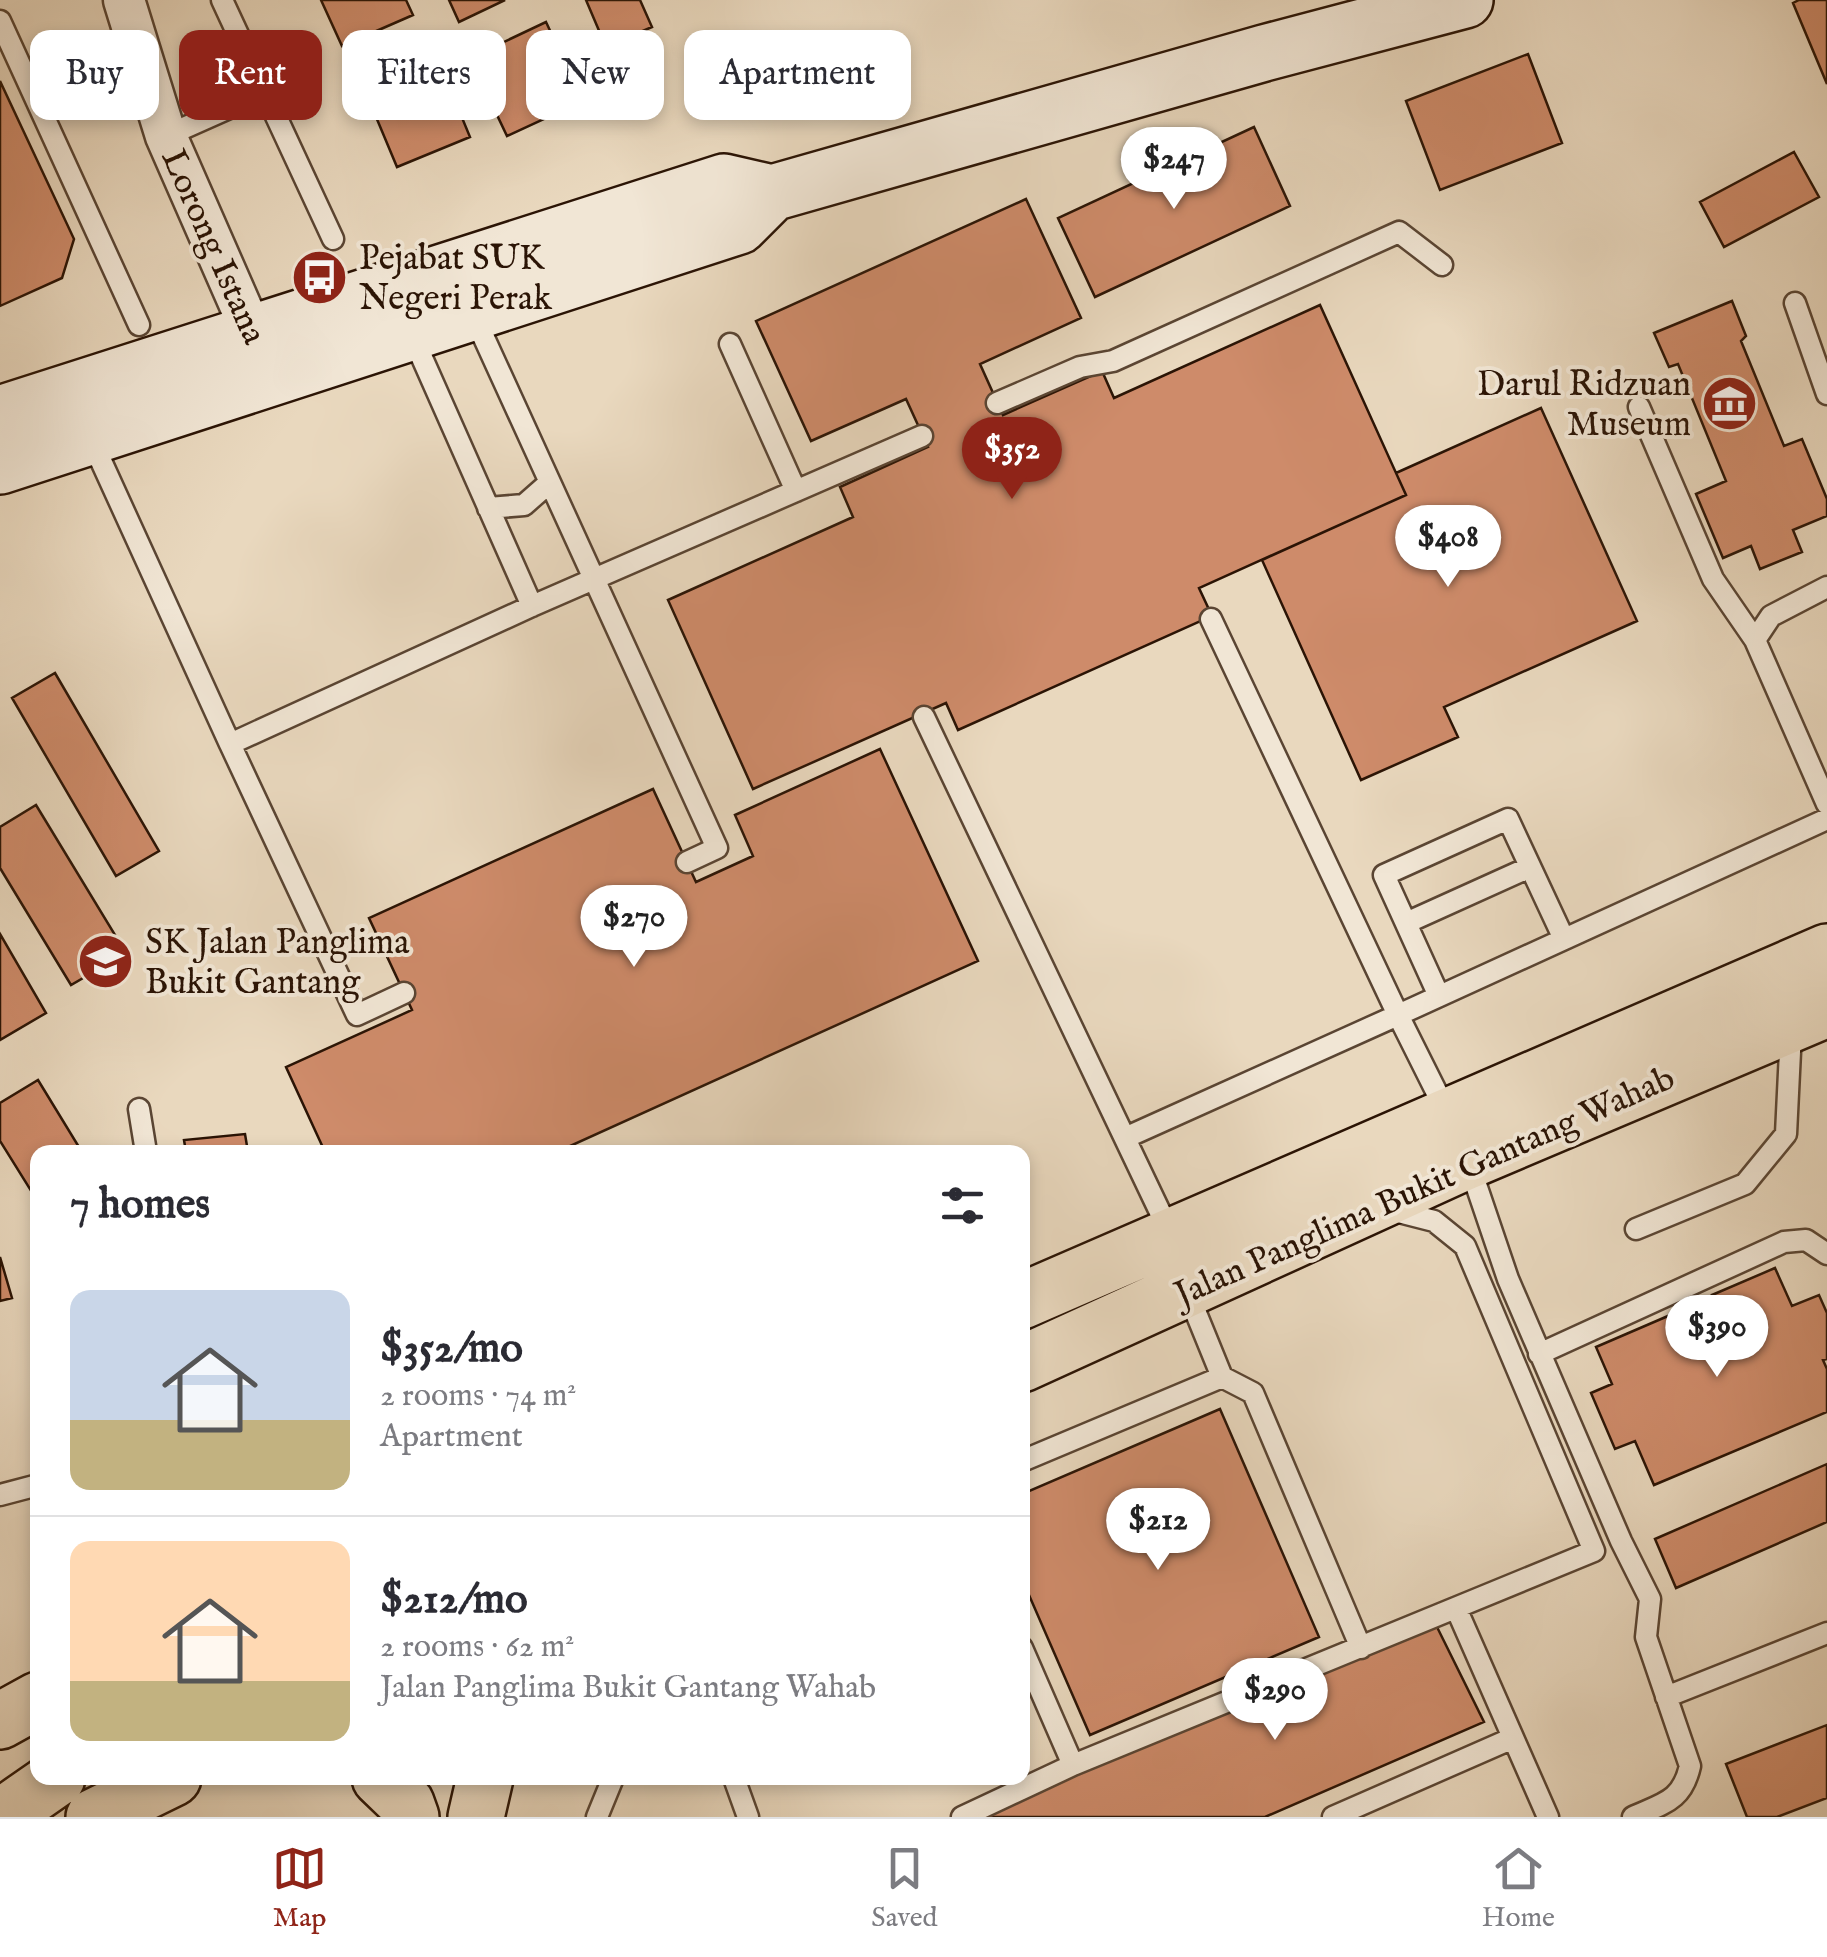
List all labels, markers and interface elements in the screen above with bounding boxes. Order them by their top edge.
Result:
chip: Buy [30,30,159,120]
chip: Rent [179,30,322,120]
chip: Filters [342,30,506,120]
chip: New [526,30,664,120]
chip: Apartment [684,30,911,120]
pin: $247 [1115,127,1233,212]
text: $247 [1143,139,1205,180]
street label: Lorong Istana [150,142,276,352]
place label: Pejabat SUK Negeri Perak [359,237,552,322]
bus stop icon: Pejabat SUK Negeri Perak [290,247,350,307]
place label: Darul Ridzuan Museum [1477,363,1691,448]
museum icon: Darul Ridzuan Museum [1700,373,1760,433]
pin: $352 [953,417,1071,502]
text: $352 [984,429,1040,470]
pin: $408 [1389,505,1507,590]
text: $408 [1417,517,1479,558]
pin: $270 [575,885,693,970]
text: $270 [602,897,666,938]
place label: SK Jalan Panglima Bukit Gantang [145,921,410,1006]
school or university icon: SK Jalan Panglima Bukit Gantang [76,931,136,991]
street label: Jalan Panglima Bukit Gantang Wahab [1164,1056,1682,1320]
icon: filters [935,1178,990,1233]
text: 7 homes [70,1179,210,1232]
pin: $390 [1658,1295,1776,1380]
text: $390 [1687,1307,1747,1348]
text: $352/mo [380,1323,523,1376]
icon: home [150,1330,270,1450]
text: 2 rooms · 74 m² [380,1376,576,1417]
text: Apartment [380,1417,523,1458]
pin: $212 [1099,1488,1217,1573]
text: $212 [1128,1500,1188,1541]
text: $212/mo [380,1574,528,1627]
icon: home [150,1581,270,1701]
text: 2 rooms · 62 m² [380,1627,574,1668]
pin: $290 [1216,1658,1334,1743]
text: Jalan Panglima Bukit Gantang Wahab [380,1668,876,1709]
text: $290 [1244,1670,1306,1711]
tab: Map [272,1841,327,1936]
tab: Saved [871,1841,938,1936]
tab: Home [1482,1841,1555,1936]

